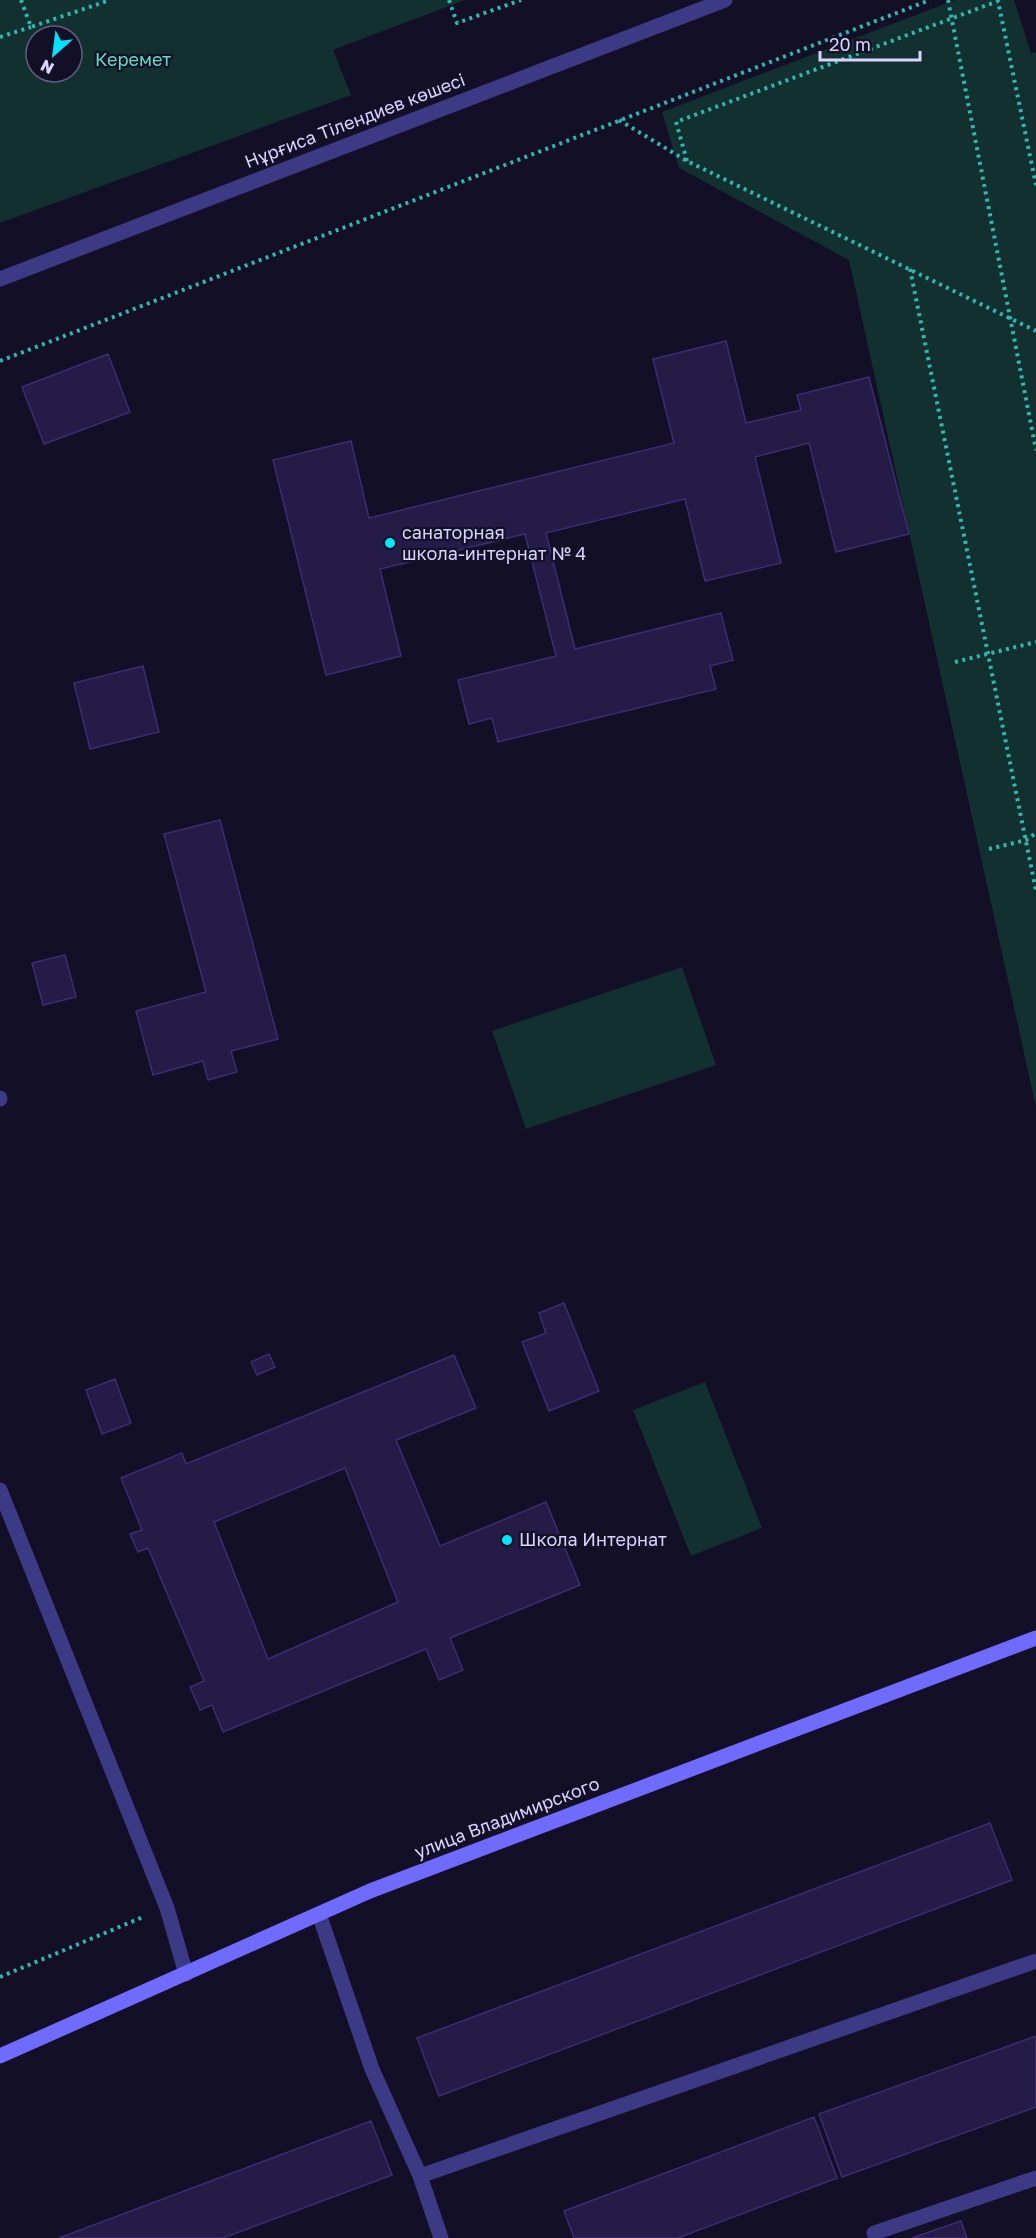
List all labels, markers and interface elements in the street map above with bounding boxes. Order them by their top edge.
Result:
north arrow [24,24,84,84]
scale bar [820,24,920,62]
text: 20 m [829,33,871,55]
park label: Керемет [95,48,171,70]
text: N [37,56,57,79]
street label: Нұрғиса Тілендиев көшесі [241,68,468,173]
place label: санаторная школа-интернат № 4 [402,521,586,564]
marker: санаторная школа-интернат № 4 [383,536,397,550]
place label: Школа Интернат [519,1528,667,1550]
marker: Школа Интернат [500,1533,514,1547]
street label: улица Владимирского [411,1772,602,1862]

